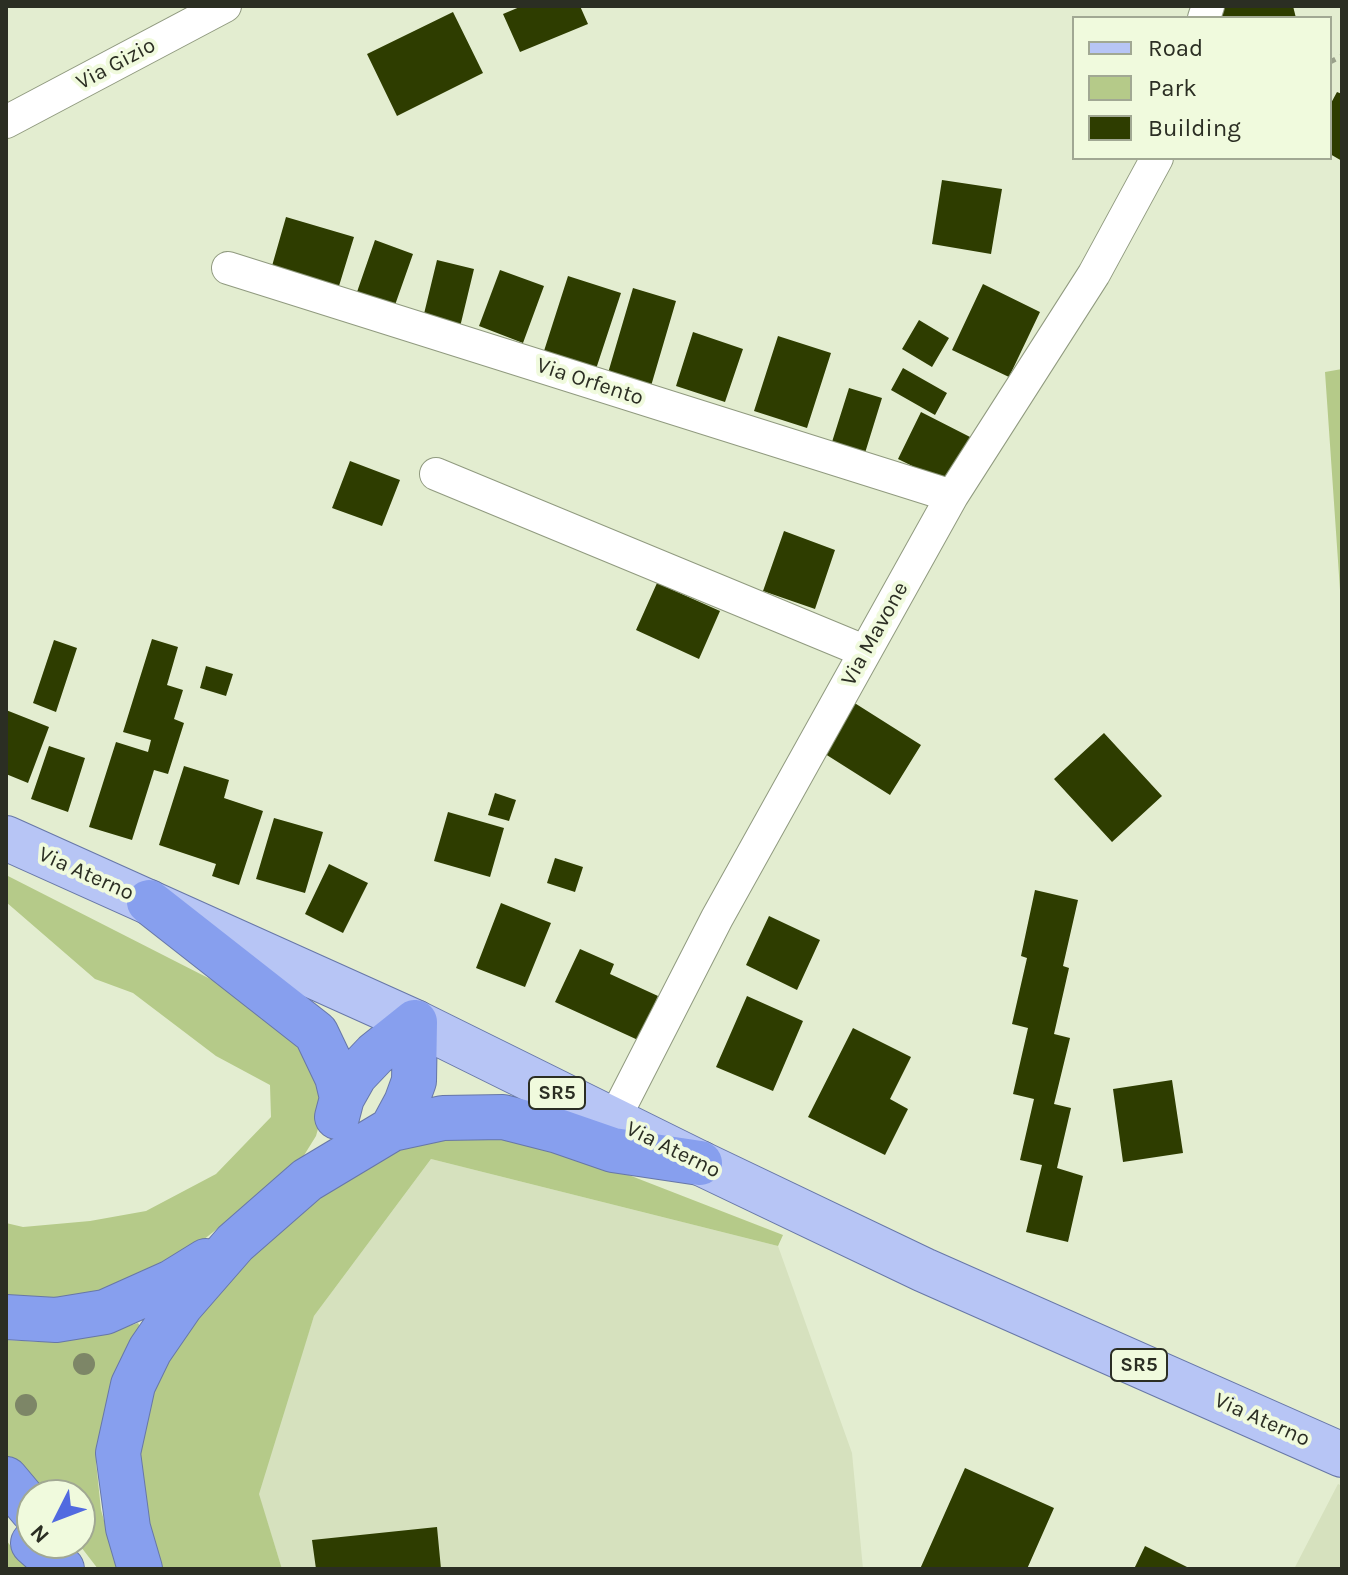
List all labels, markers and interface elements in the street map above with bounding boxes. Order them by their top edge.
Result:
legend [1072,16,1332,160]
street label: Via Gizio [72,32,160,96]
text: Road [1148,34,1203,62]
text: Park [1148,74,1197,102]
text: Building [1148,114,1241,142]
street label: Via Orfento [533,352,647,412]
street label: Via Mavone [836,577,914,691]
street label: Via Aterno [34,841,138,907]
road number: SR5 [529,1077,585,1109]
street label: Via Aterno [621,1116,725,1184]
road number: SR5 [1111,1349,1167,1381]
street label: Via Aterno [1210,1387,1314,1453]
north arrow [16,1479,96,1559]
text: N [25,1519,55,1548]

